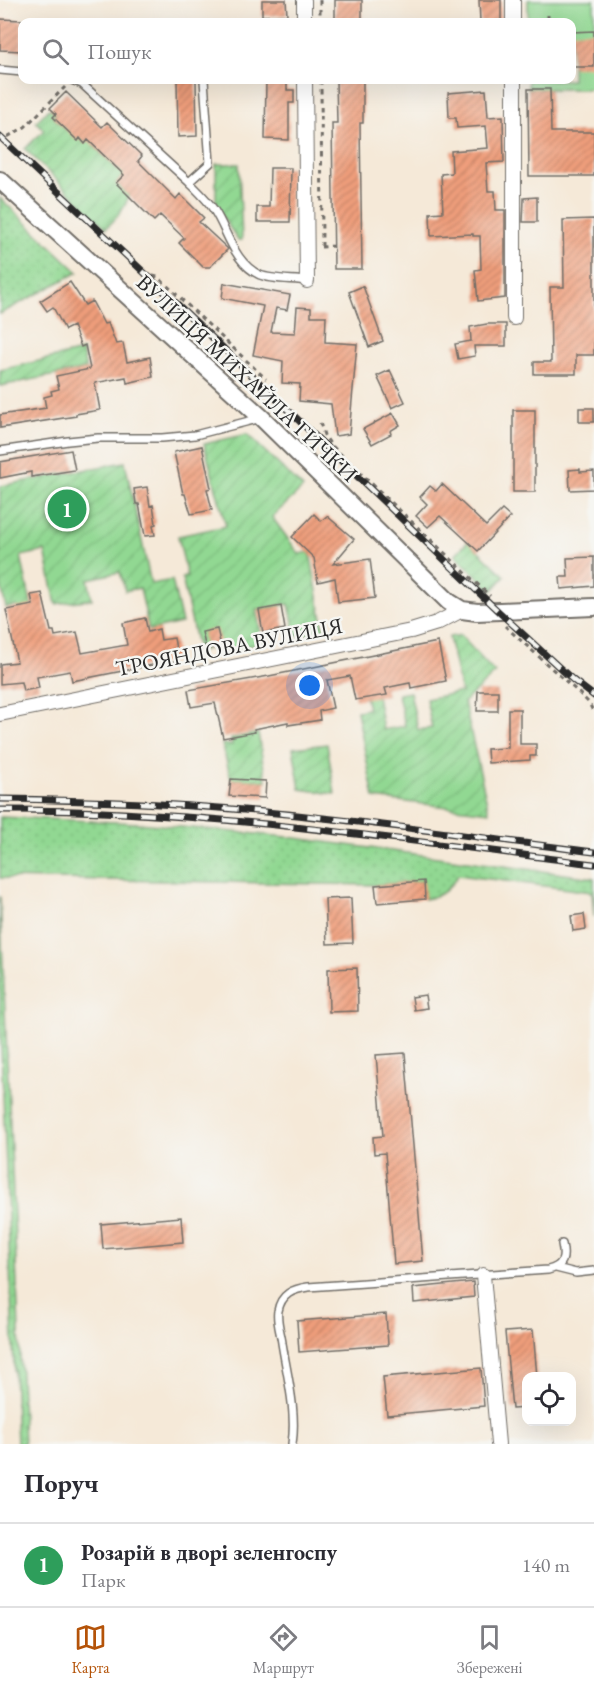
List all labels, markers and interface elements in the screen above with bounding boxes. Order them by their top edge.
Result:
search box [18,18,576,84]
icon: search [39,35,72,68]
text: Пошук [87,37,151,66]
street label: ВУЛИЦЯ МИХАЙЛА ГИЧКИ [130,268,364,488]
pin: 1 [48,486,86,532]
street label: ТРОЯНДОВА ВУЛИЦЯ [113,611,345,683]
your location [295,671,324,700]
map controls [522,1372,576,1426]
button: locate [522,1372,576,1426]
text: Поруч [24,1466,99,1500]
text: Розарій в дворі зеленгоспу [81,1538,337,1567]
text: 1 [38,1552,49,1578]
text: 140 m [522,1552,570,1578]
text: Парк [81,1567,125,1593]
tab: Карта [71,1621,110,1678]
tab: Маршрут [253,1621,314,1678]
tab: Збережені [457,1621,523,1678]

